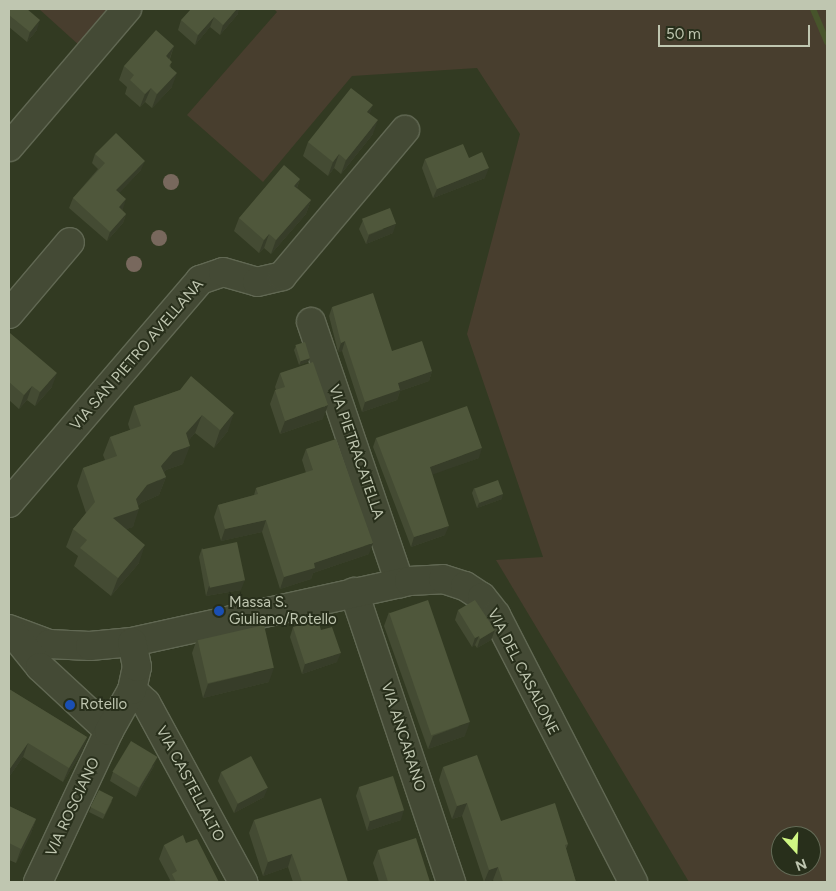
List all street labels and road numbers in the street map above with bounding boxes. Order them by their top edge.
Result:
street label: VIA SAN PIETRO AVELLANA [67,276,207,434]
street label: VIA PIETRACATELLA [325,382,387,522]
street label: VIA DEL CASALONE [483,606,563,738]
street label: VIA ANCARANO [377,680,429,794]
street label: VIA CASTELLALTO [152,723,228,845]
street label: VIA ROSCIANO [42,755,104,859]

